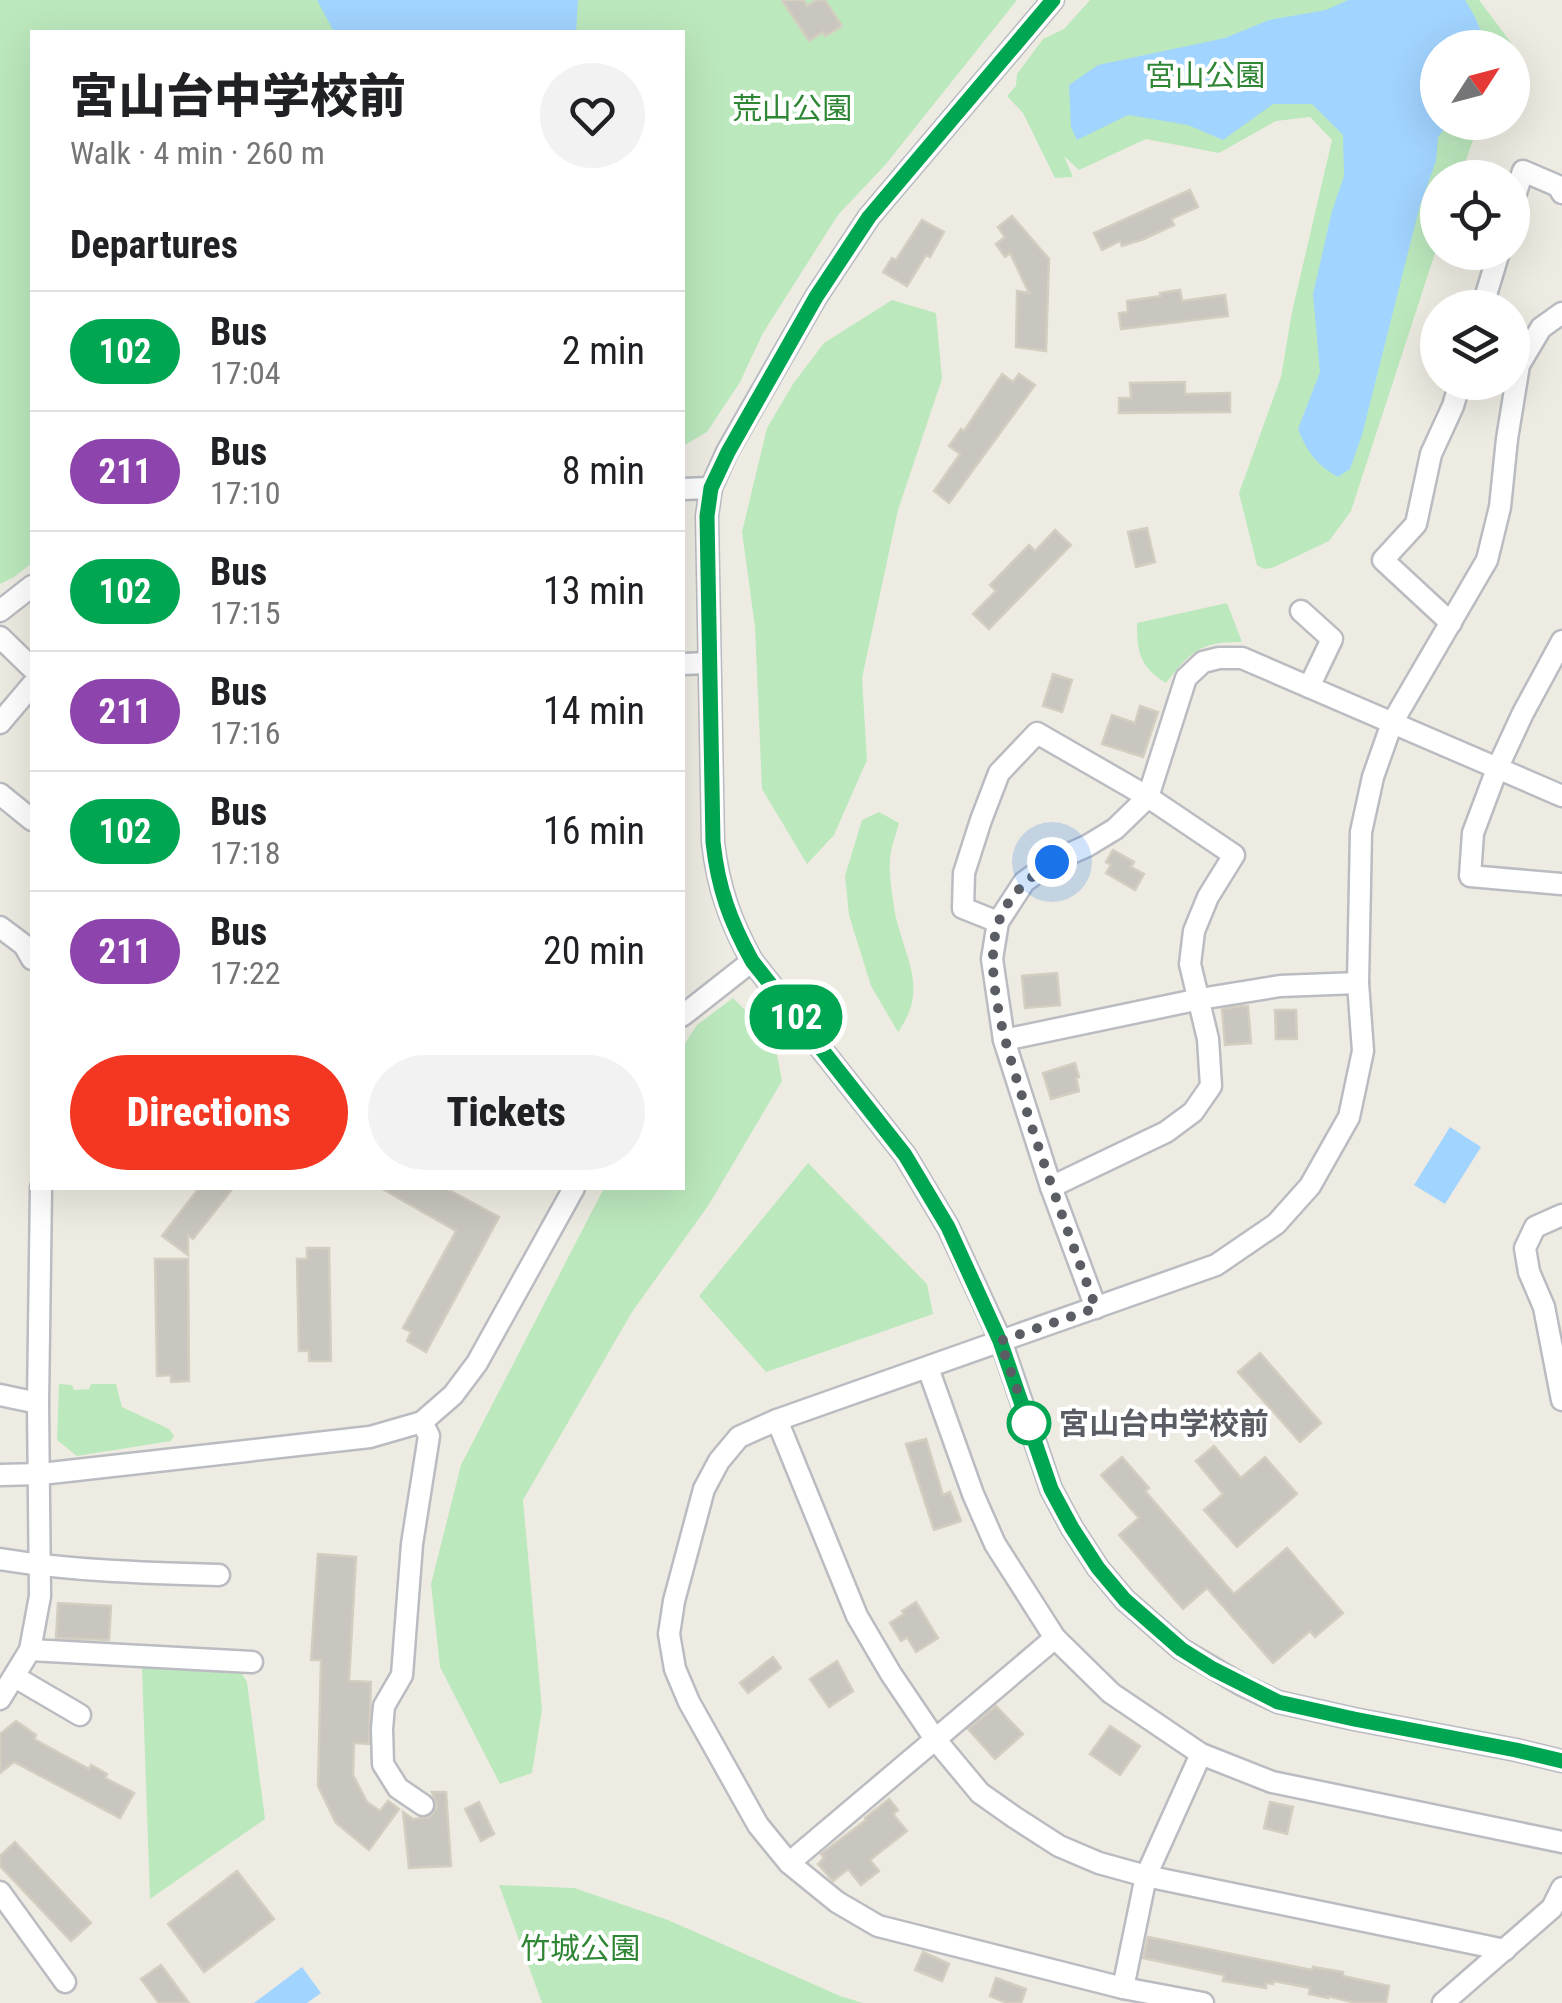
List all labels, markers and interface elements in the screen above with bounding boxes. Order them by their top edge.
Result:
north arrow [1420,30,1530,140]
map controls [1420,30,1530,400]
park label: 宮山公園 [1145,58,1265,93]
button: heart [540,63,645,168]
text: 宮山台中学校前 [70,68,406,125]
park label: 荒山公園 [732,91,852,126]
text: Walk · 4 min · 260 m [70,134,325,172]
button: locate [1420,160,1530,270]
text: Departures [70,223,238,267]
button: layers [1420,290,1530,400]
text: Bus [210,310,267,354]
text: 2 min [562,329,645,373]
text: 102 [98,331,152,372]
text: 17:04 [210,354,281,392]
text: Bus [210,430,267,474]
text: 8 min [562,449,645,493]
text: 211 [98,451,152,492]
text: 17:10 [210,474,281,512]
text: Bus [210,550,267,594]
text: 13 min [543,569,645,613]
text: 102 [98,571,152,612]
text: 17:15 [210,594,281,632]
text: Bus [210,670,267,714]
text: 14 min [543,689,645,733]
text: 211 [98,691,152,732]
text: 17:16 [210,714,281,752]
text: Bus [210,790,267,834]
text: 16 min [543,809,645,853]
text: 102 [98,811,152,852]
text: 17:18 [210,834,281,872]
your location [1027,837,1077,887]
text: Bus [210,910,267,954]
text: 20 min [543,929,645,973]
text: 211 [98,931,152,972]
text: 17:22 [210,954,281,992]
line badge: 102 [738,984,854,1050]
text: 102 [769,997,823,1038]
button: Directions [70,1055,348,1170]
button: Tickets [368,1055,645,1170]
marker: 宮山台中学校前 [1008,1402,1050,1444]
place label: 宮山台中学校前 [1059,1406,1269,1441]
park label: 竹城公園 [520,1931,640,1966]

